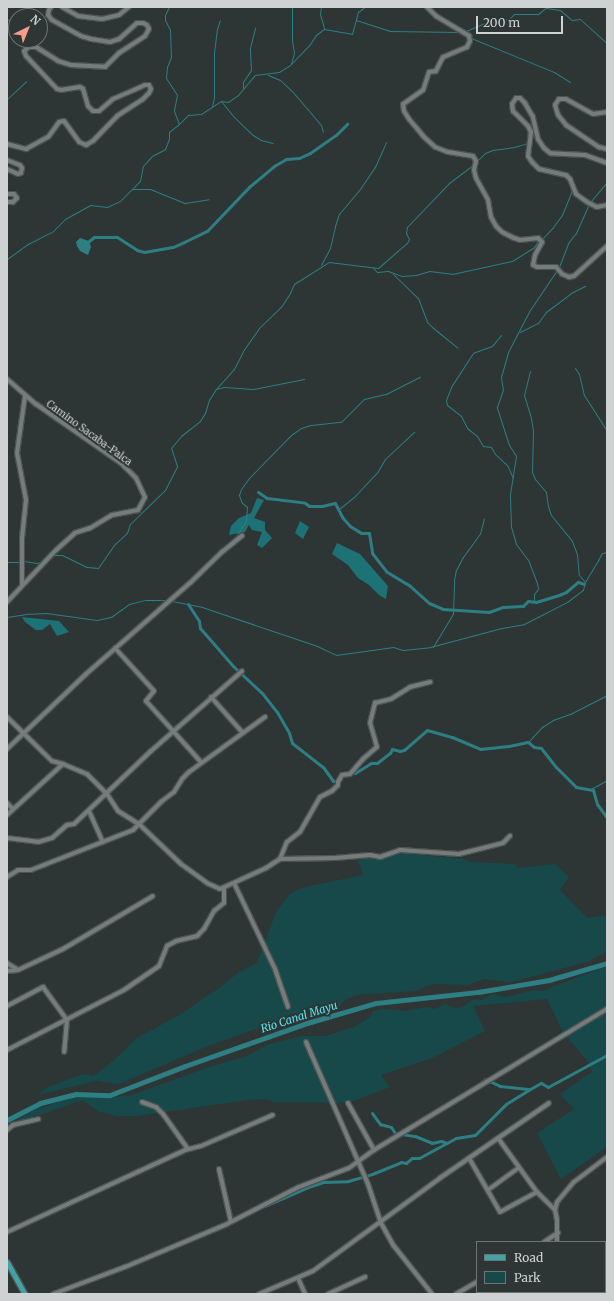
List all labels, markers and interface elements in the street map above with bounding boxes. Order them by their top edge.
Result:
north arrow [8,8,48,48]
scale bar [478,8,565,34]
text: N [28,12,43,28]
text: 200 m [483,15,520,30]
street label: Camino Sacaba-Palca [44,398,134,468]
water label: Rio Canal Mayu [259,998,339,1036]
legend [476,1241,606,1293]
text: Road [514,1250,543,1265]
text: Park [514,1270,541,1285]

